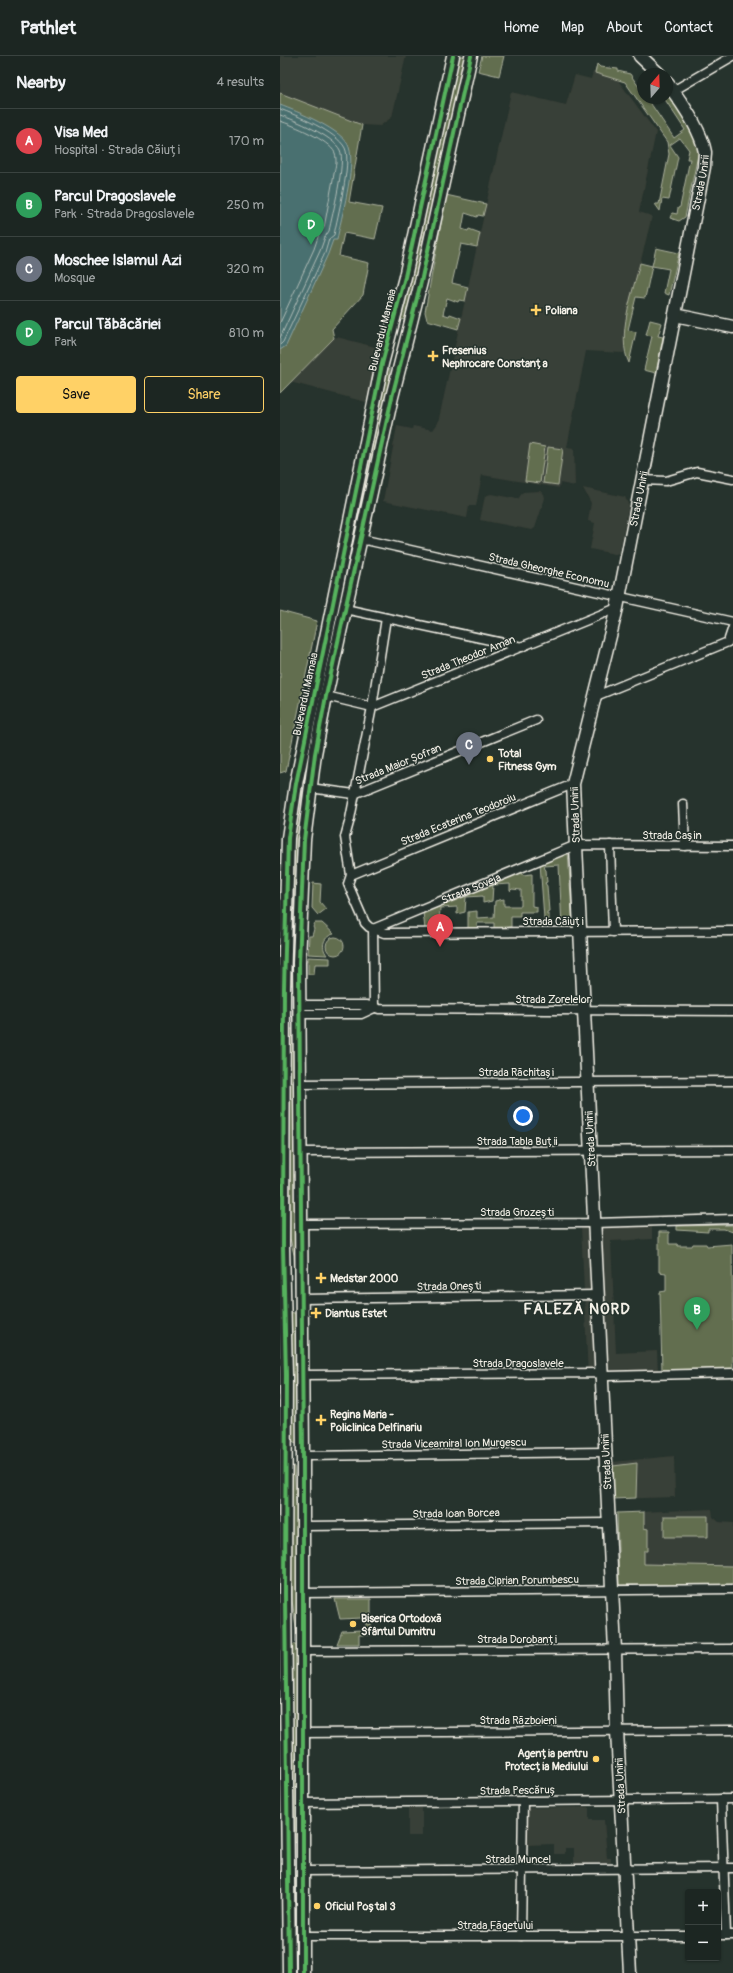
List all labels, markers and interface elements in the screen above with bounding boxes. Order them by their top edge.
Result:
text: Pathlet [20,16,76,40]
text: Home [504,19,539,36]
text: Map [561,19,584,36]
text: About [606,19,642,36]
text: Contact [664,19,713,36]
north arrow [637,68,673,104]
text: Nearby [16,72,65,93]
text: 4 results [217,74,264,90]
text: Visa Med [54,123,108,142]
text: A [25,133,33,149]
text: 170 m [229,133,264,149]
text: Hospital · Strada Căiuți [54,142,180,158]
street label: Strada Unirii [690,154,712,212]
text: Parcul Dragoslavele [54,187,176,206]
text: B [25,197,33,213]
text: 250 m [226,197,264,213]
text: Park · Strada Dragoslavele [54,206,194,222]
pin: D [298,212,324,245]
text: Moschee Islamul Azi [54,251,182,270]
text: C [25,261,33,277]
text: 320 m [226,261,264,277]
text: Mosque [54,270,95,286]
street label: Bulevardul Mamaia [366,288,399,373]
marker: Poliana [530,304,542,316]
place label: Poliana [545,304,578,317]
text: Parcul Tăbăcăriei [54,315,161,334]
text: D [25,325,33,341]
text: 810 m [229,325,264,341]
text: Park [54,334,77,350]
place label: Fresenius Nephrocare Constanța [442,344,548,370]
marker: Fresenius Nephrocare Constanța [427,350,439,362]
button: Save [16,376,136,413]
button: Share [144,376,264,413]
street label: Strada Unirii [627,470,651,528]
street label: Strada Gheorghe Economu [487,550,611,591]
street label: Strada Theodor Aman [419,633,517,682]
street label: Bulevardul Mamaia [290,651,321,737]
pin: C [456,732,482,765]
street label: Strada Maior Șofran [353,741,443,788]
place label: Total Fitness Gym [497,747,557,773]
marker: Total Fitness Gym [485,754,495,764]
street label: Strada Unirii [568,787,583,843]
street label: Strada Ecaterina Teodoroiu [399,790,518,849]
street label: Strada Cașin [642,829,702,842]
street label: Strada Soveja [439,871,503,907]
pin: A [427,914,453,947]
street label: Strada Căiuți [522,915,584,928]
street label: Strada Zorelelor [515,993,591,1006]
street label: Strada Răchitași [478,1066,554,1079]
your location [513,1106,533,1126]
street label: Strada Unirii [583,1111,598,1167]
street label: Strada Tabla Buții [476,1135,558,1148]
street label: Strada Grozești [480,1206,554,1219]
marker: Medstar 2000 [315,1272,327,1284]
place label: Medstar 2000 [330,1272,399,1285]
street label: Strada Onești [417,1279,481,1294]
pin: B [684,1297,710,1330]
district label: FALEZĂ NORD [523,1300,631,1319]
marker: Diantus Estet [310,1307,322,1319]
place label: Diantus Estet [325,1307,388,1320]
street label: Strada Dragoslavele [472,1357,564,1370]
place label: Regina Maria - Policlinica Delfinariu [330,1408,422,1434]
marker: Regina Maria - Policlinica Delfinariu [315,1414,327,1426]
street label: Strada Unirii [599,1434,614,1490]
street label: Strada Viceamiral Ion Murgescu [381,1436,527,1451]
street label: Strada Ioan Borcea [412,1506,500,1521]
street label: Strada Ciprian Porumbescu [455,1573,579,1588]
place label: Biserica Ortodoxă Sfântul Dumitru [361,1612,442,1638]
marker: Biserica Ortodoxă Sfântul Dumitru [348,1619,358,1629]
street label: Strada Dorobanți [477,1633,557,1646]
street label: Strada Războieni [479,1714,557,1727]
place label: Agenția pentru Protecția Mediului [505,1747,588,1773]
marker: Agenția pentru Protecția Mediului [591,1754,601,1764]
street label: Strada Unirii [613,1758,628,1814]
street label: Strada Pescăruș [480,1783,556,1798]
street label: Strada Muncel [485,1853,551,1866]
map controls [685,1889,721,1961]
button: + [685,1889,721,1925]
place label: Oficiul Poștal 3 [325,1900,396,1913]
marker: Oficiul Poștal 3 [312,1901,322,1911]
street label: Strada Făgetului [457,1919,533,1932]
button: − [685,1925,721,1961]

